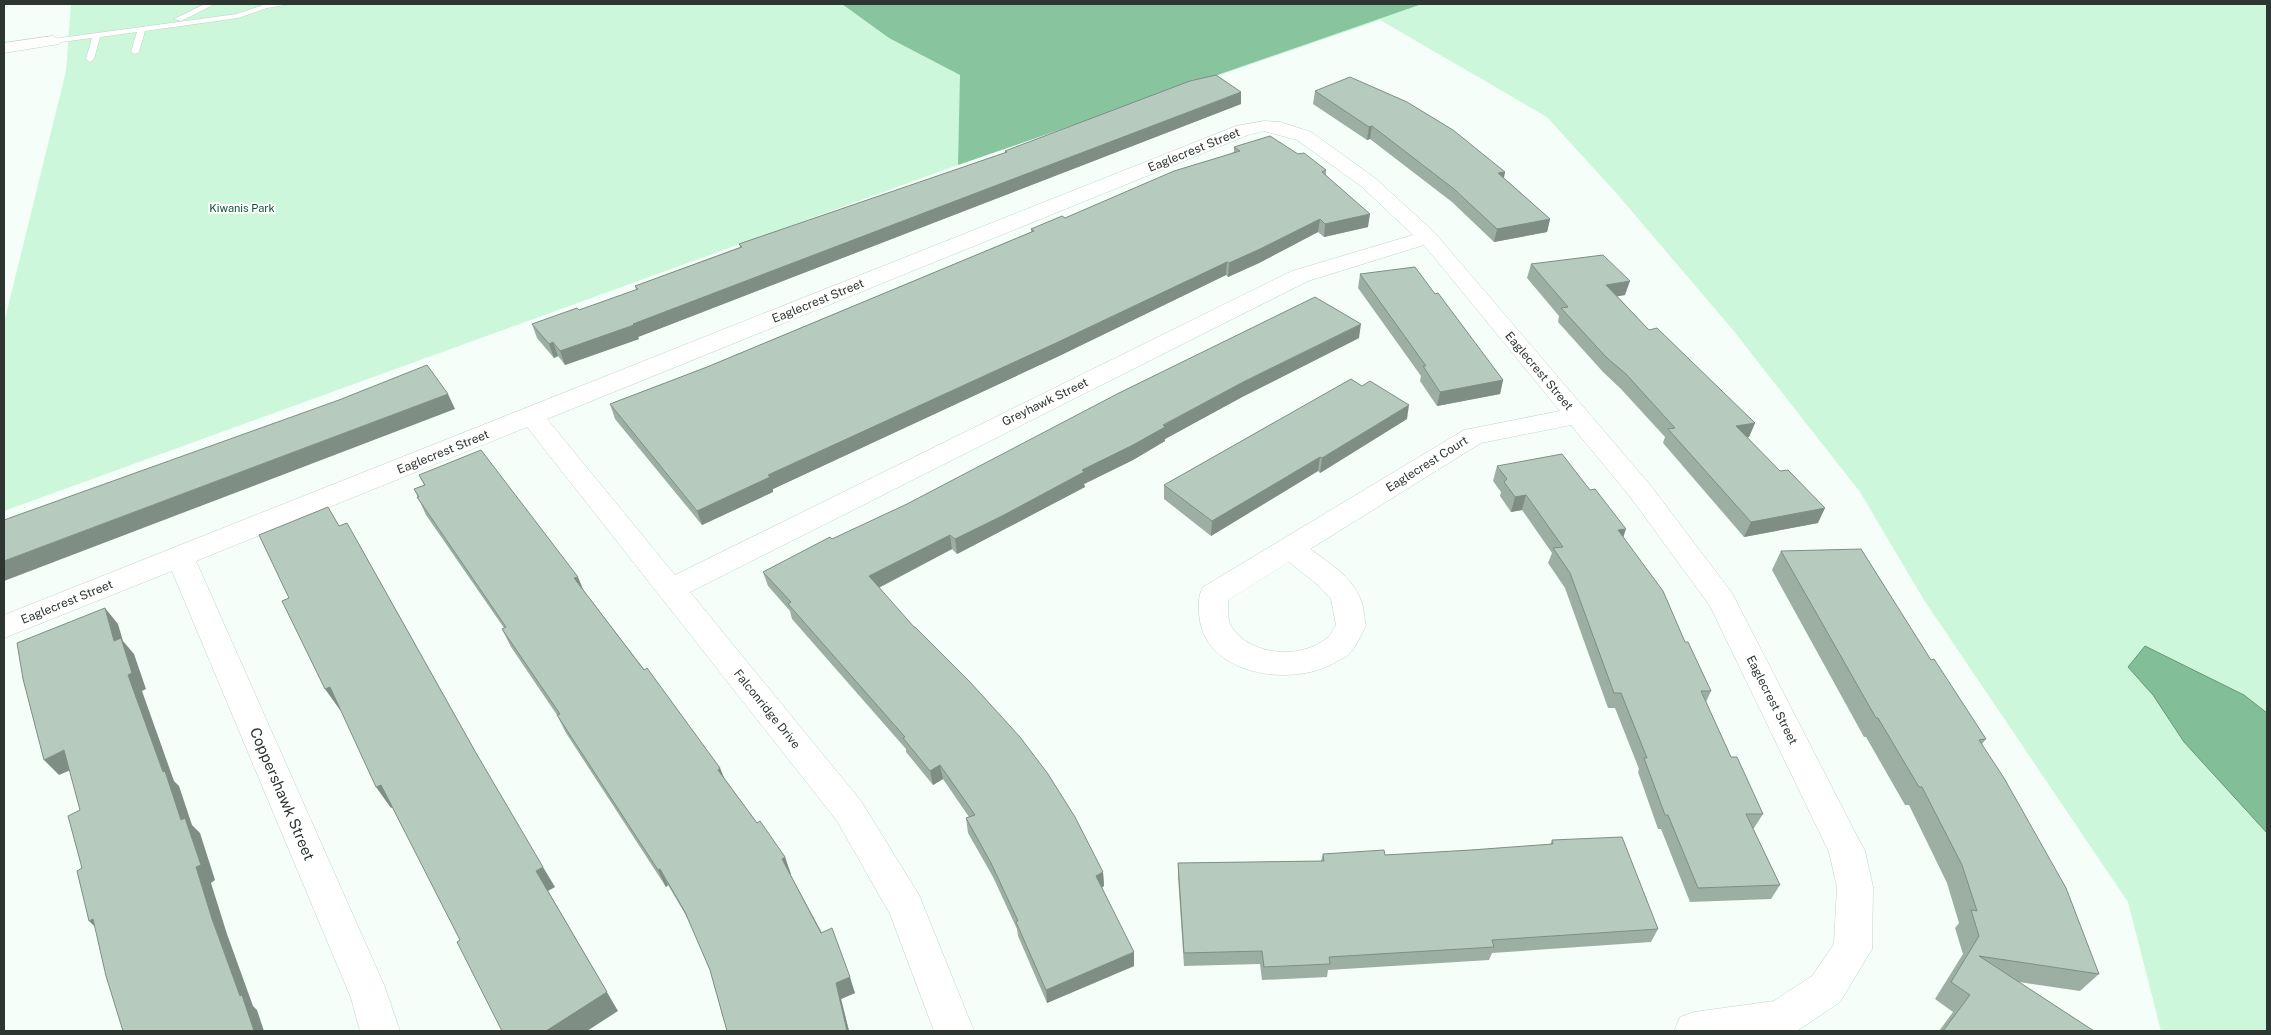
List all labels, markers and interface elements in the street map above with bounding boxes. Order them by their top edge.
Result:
street label: Eaglecrest Street [1146,125,1242,175]
park label: Kiwanis Park [209,202,275,214]
street label: Eaglecrest Street [770,276,866,326]
street label: Eaglecrest Street [1502,329,1576,413]
street label: Greyhawk Street [1000,375,1091,429]
street label: Eaglecrest Street [395,427,491,477]
street label: Eaglecrest Court [1383,433,1471,495]
street label: Eaglecrest Street [19,577,115,627]
street label: Eaglecrest Street [1744,653,1801,747]
street label: Falconridge Drive [731,667,803,751]
street label: Coppershawk Street [247,725,318,863]

